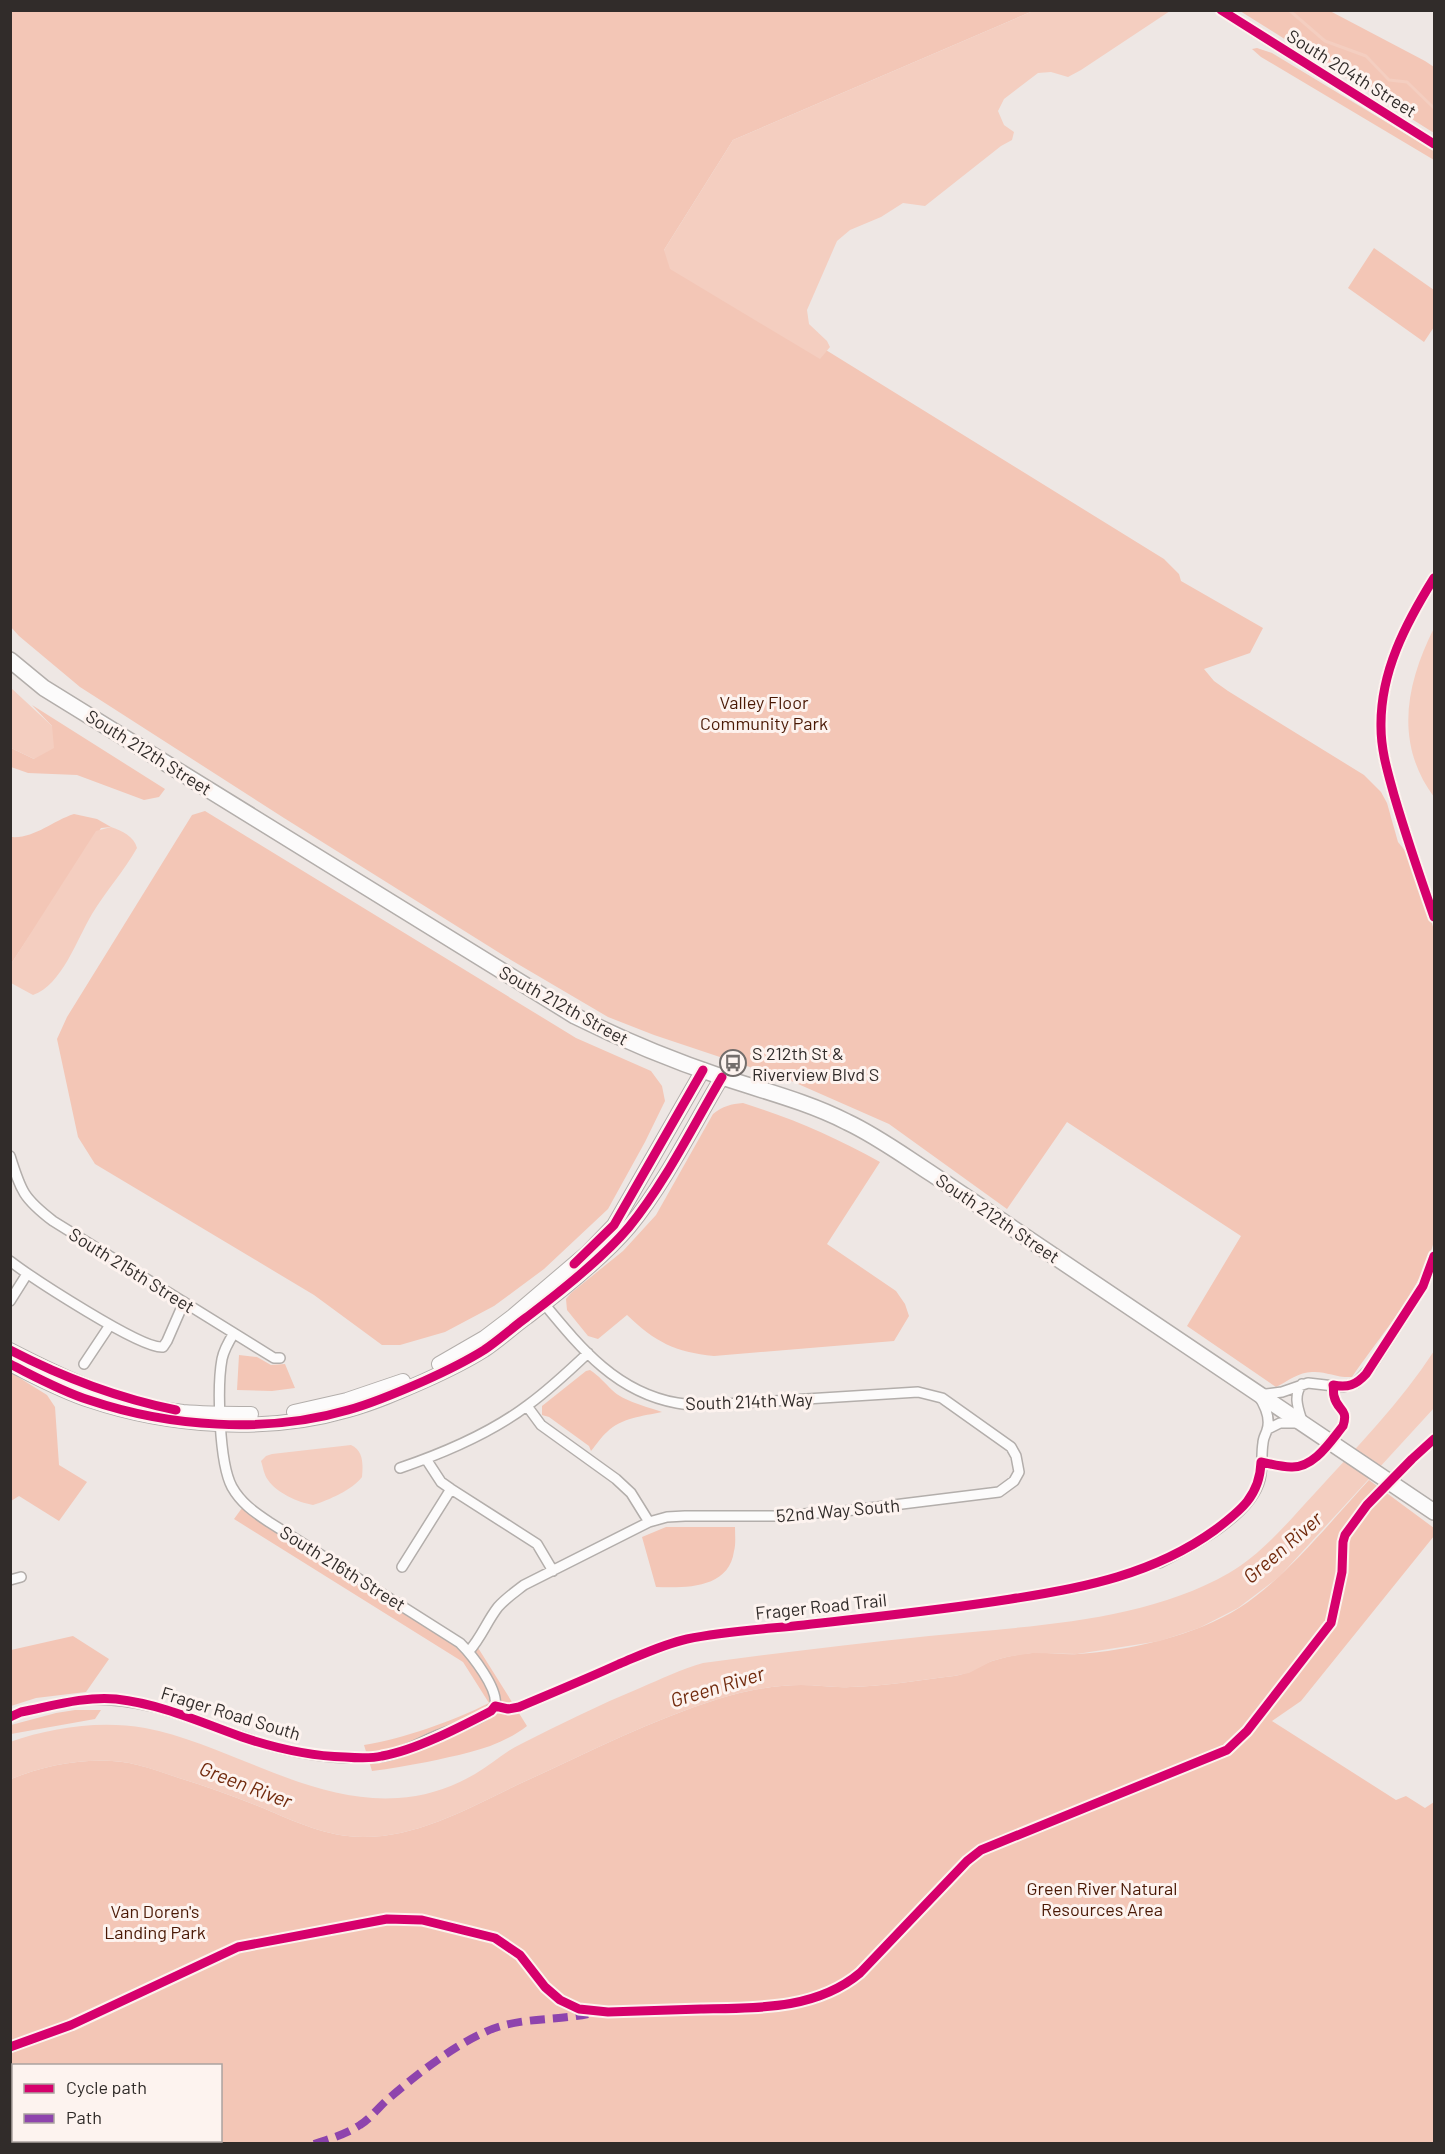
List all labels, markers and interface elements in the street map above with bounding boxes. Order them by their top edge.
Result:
street label: South 204th Street [1283,24,1421,122]
park label: Valley Floor Community Park [700,691,828,734]
street label: South 212th Street [82,704,216,800]
street label: South 212th Street [496,960,632,1050]
place label: S 212th St & Riverview Blvd S [752,1042,879,1085]
bus stop icon: S 212th St & Riverview Blvd S [718,1048,748,1078]
street label: South 212th Street [932,1169,1064,1267]
street label: South 215th Street [65,1223,199,1317]
street label: South 214th Way [685,1388,813,1414]
street label: 52nd Way South [775,1494,901,1526]
water label: Green River [1238,1506,1327,1588]
street label: South 216th Street [276,1521,410,1615]
street label: Frager Road Trail [754,1588,888,1624]
water label: Green River [667,1660,768,1712]
street label: Frager Road South [159,1681,303,1745]
water label: Green River [196,1755,296,1813]
park label: Green River Natural Resources Area [1027,1877,1177,1920]
park label: Van Doren's Landing Park [104,1900,206,1943]
legend [12,2064,222,2142]
text: Cycle path [66,2076,147,2098]
text: Path [66,2106,102,2128]

